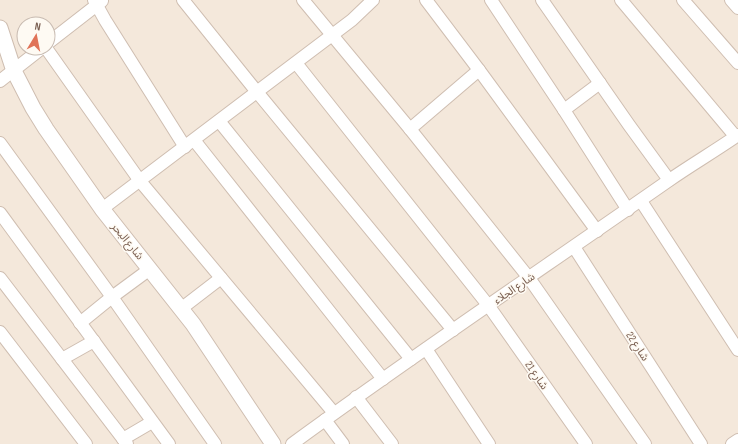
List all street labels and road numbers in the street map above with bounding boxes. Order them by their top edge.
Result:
street label: شارع البحر [107,219,147,263]
street label: شارع الجلاء [491,270,538,308]
street label: شارع 22 [622,329,652,364]
street label: شارع 21 [521,359,551,393]

